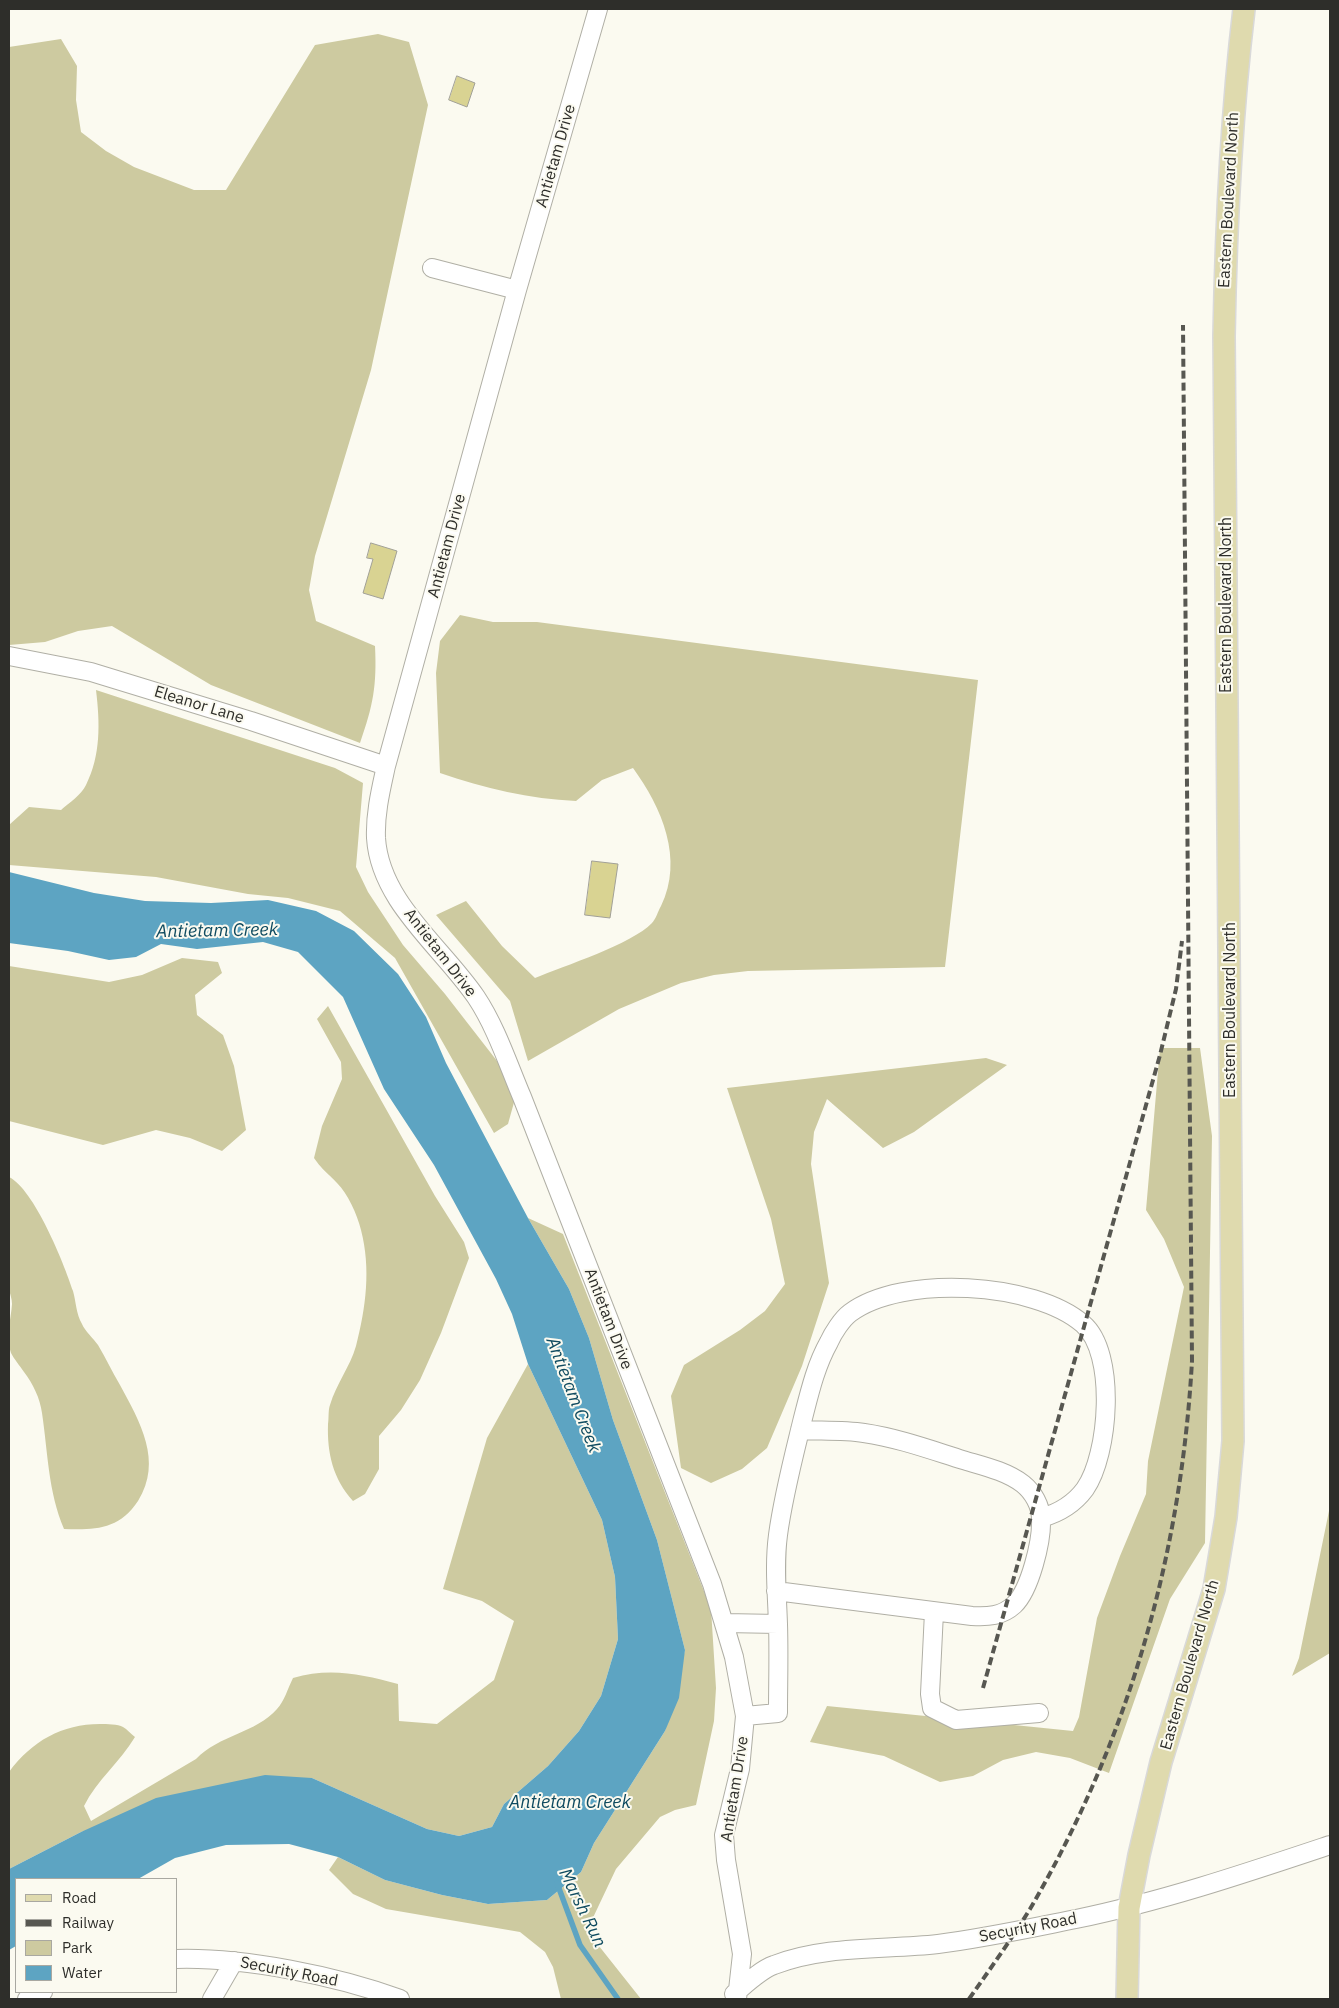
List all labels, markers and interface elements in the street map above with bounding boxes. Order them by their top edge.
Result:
street label: Antietam Drive [532,102,580,210]
street label: Eastern Boulevard North [1215,112,1243,288]
street label: Antietam Drive [424,492,470,600]
street label: Eastern Boulevard North [1216,517,1236,693]
street label: Eleanor Lane [152,682,246,728]
street label: Antietam Drive [400,905,480,1001]
water label: Antietam Creek [156,919,278,943]
street label: Eastern Boulevard North [1220,922,1240,1098]
street label: Antietam Drive [580,1266,636,1372]
water label: Antietam Creek [541,1334,605,1456]
street label: Eastern Boulevard North [1156,1578,1224,1752]
street label: Antietam Drive [717,1735,753,1843]
water label: Antietam Creek [509,1792,631,1814]
water label: Marsh Run [554,1865,610,1951]
legend [15,1878,178,1993]
text: Road [62,1888,97,1907]
street label: Security Road [977,1909,1079,1947]
text: Railway [62,1913,114,1932]
text: Park [62,1938,92,1957]
street label: Security Road [238,1953,340,1991]
text: Water [62,1963,102,1982]

